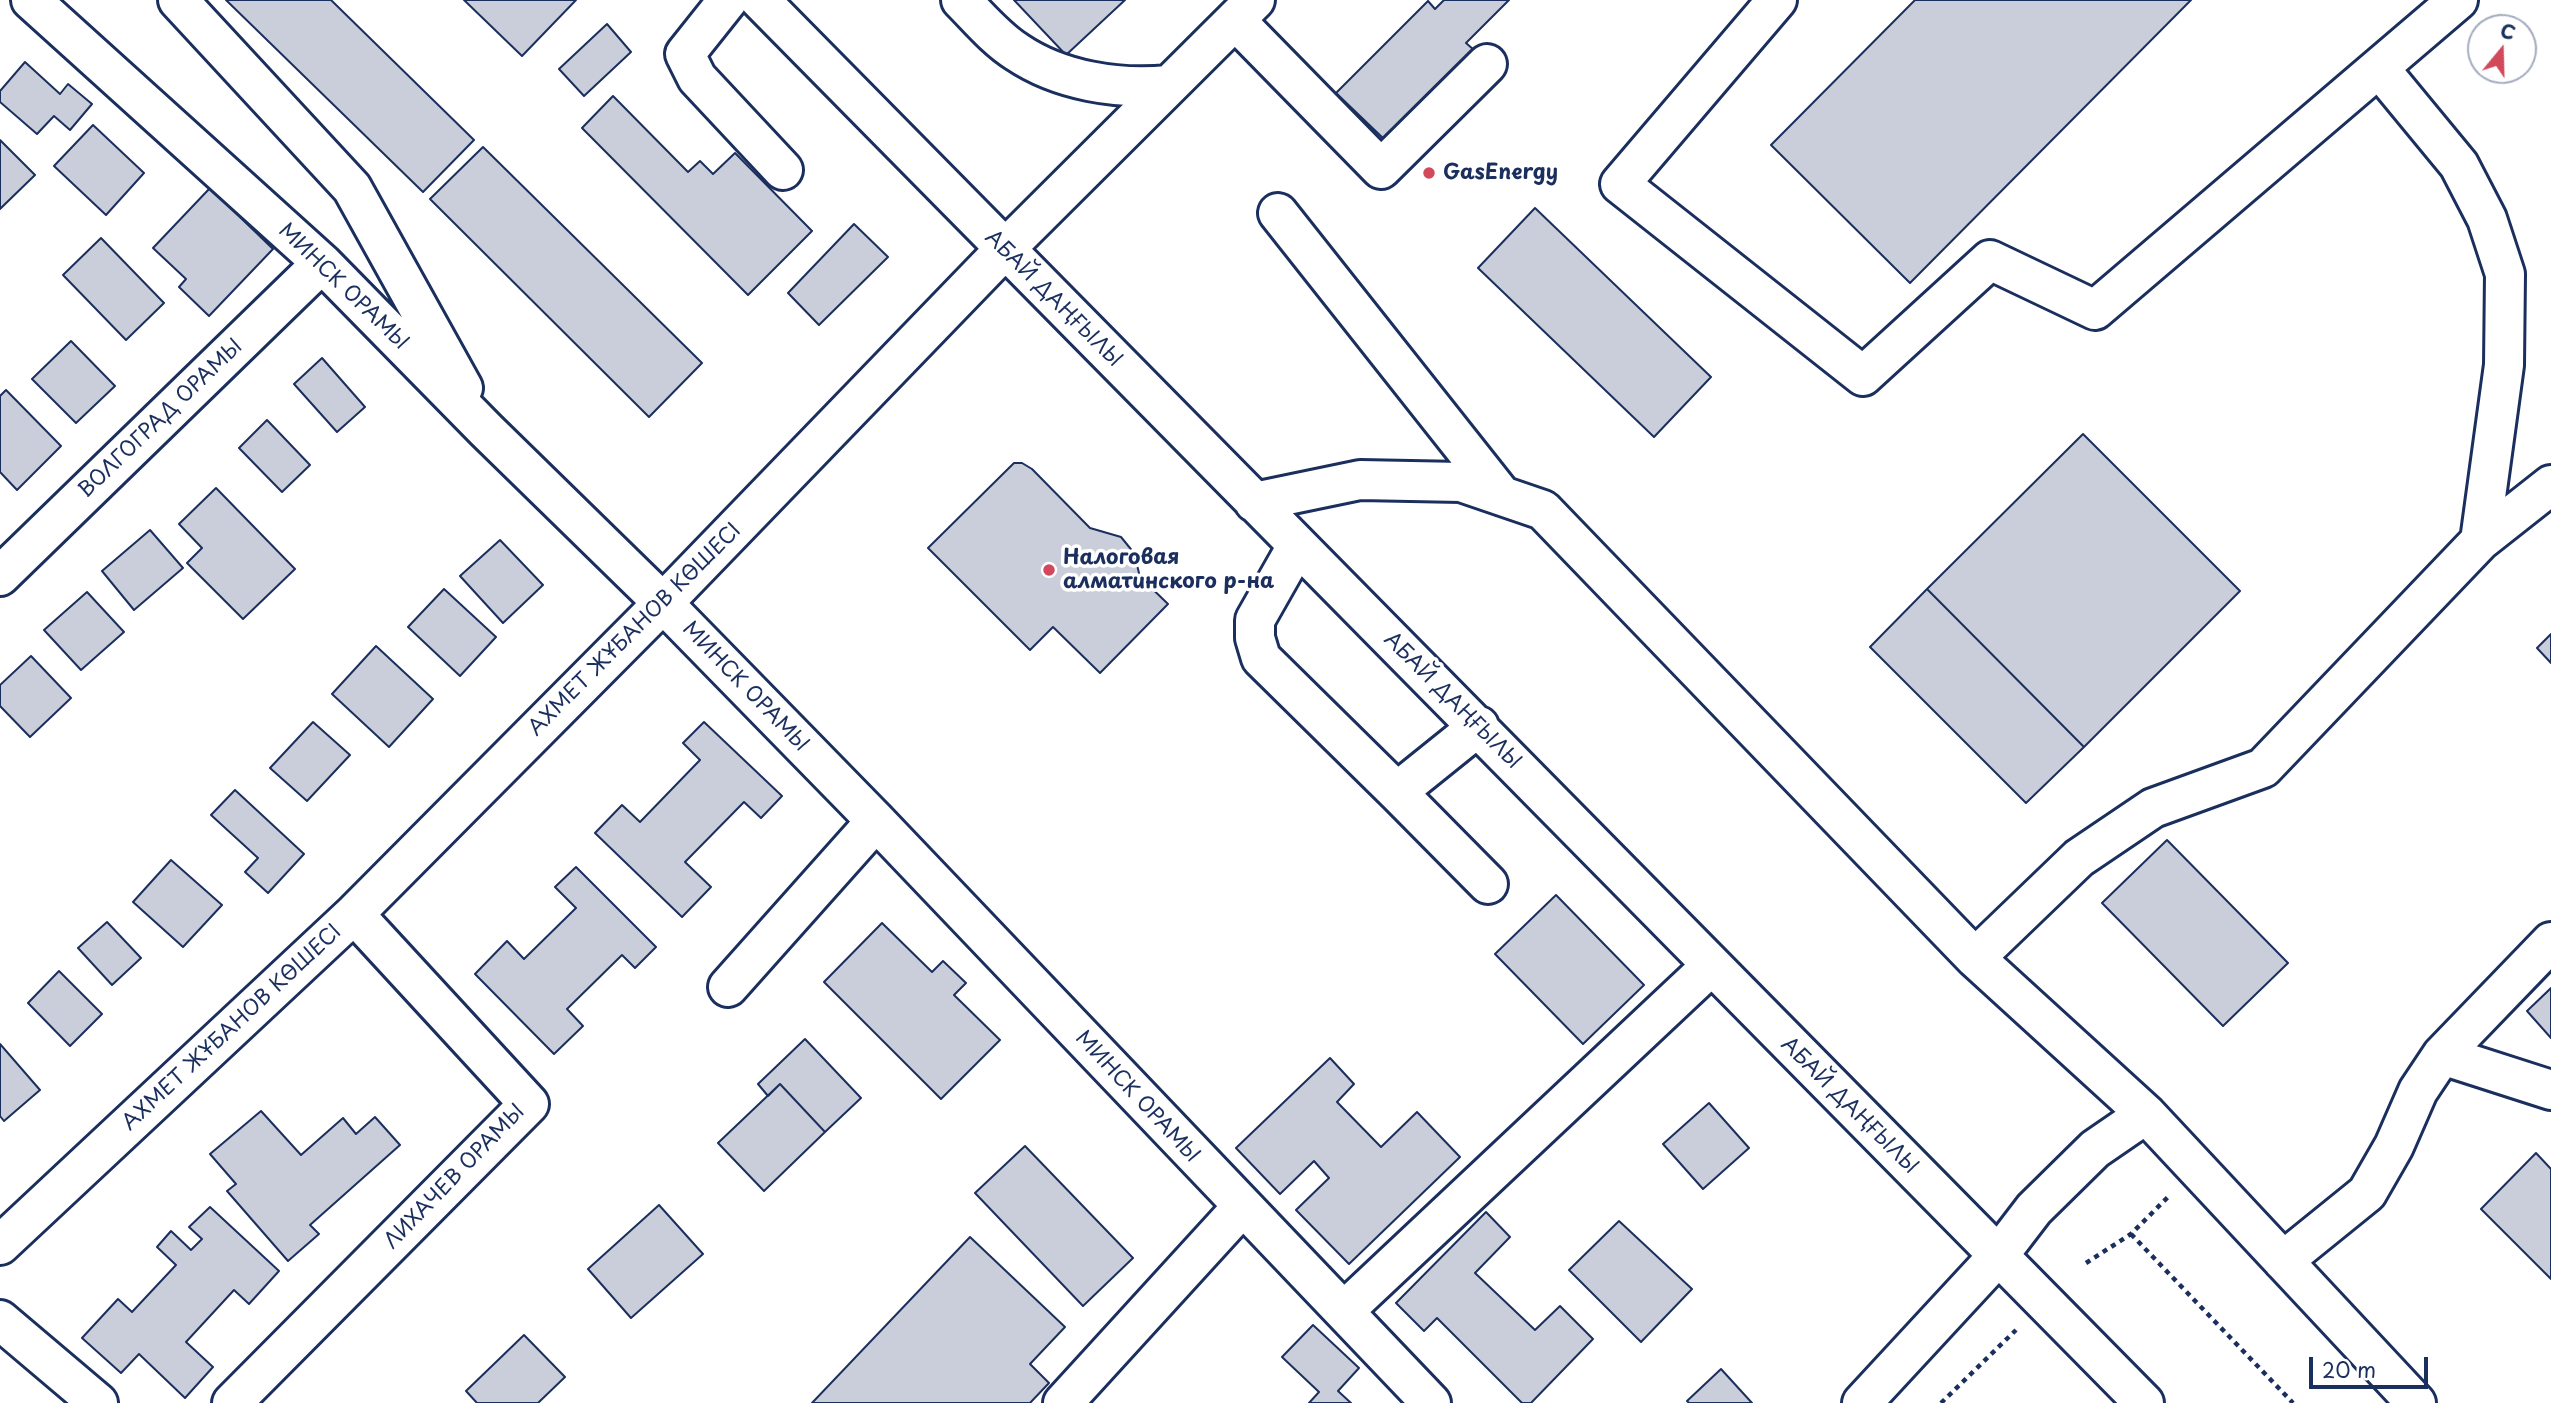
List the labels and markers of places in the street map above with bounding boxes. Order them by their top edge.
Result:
place label: GasEnergy [1443,160,1558,186]
marker: GasEnergy [1421,165,1437,181]
place label: Налоговая алматинского р-на [1063,545,1274,595]
marker: Налоговая алматинского р-на [1041,562,1057,578]

